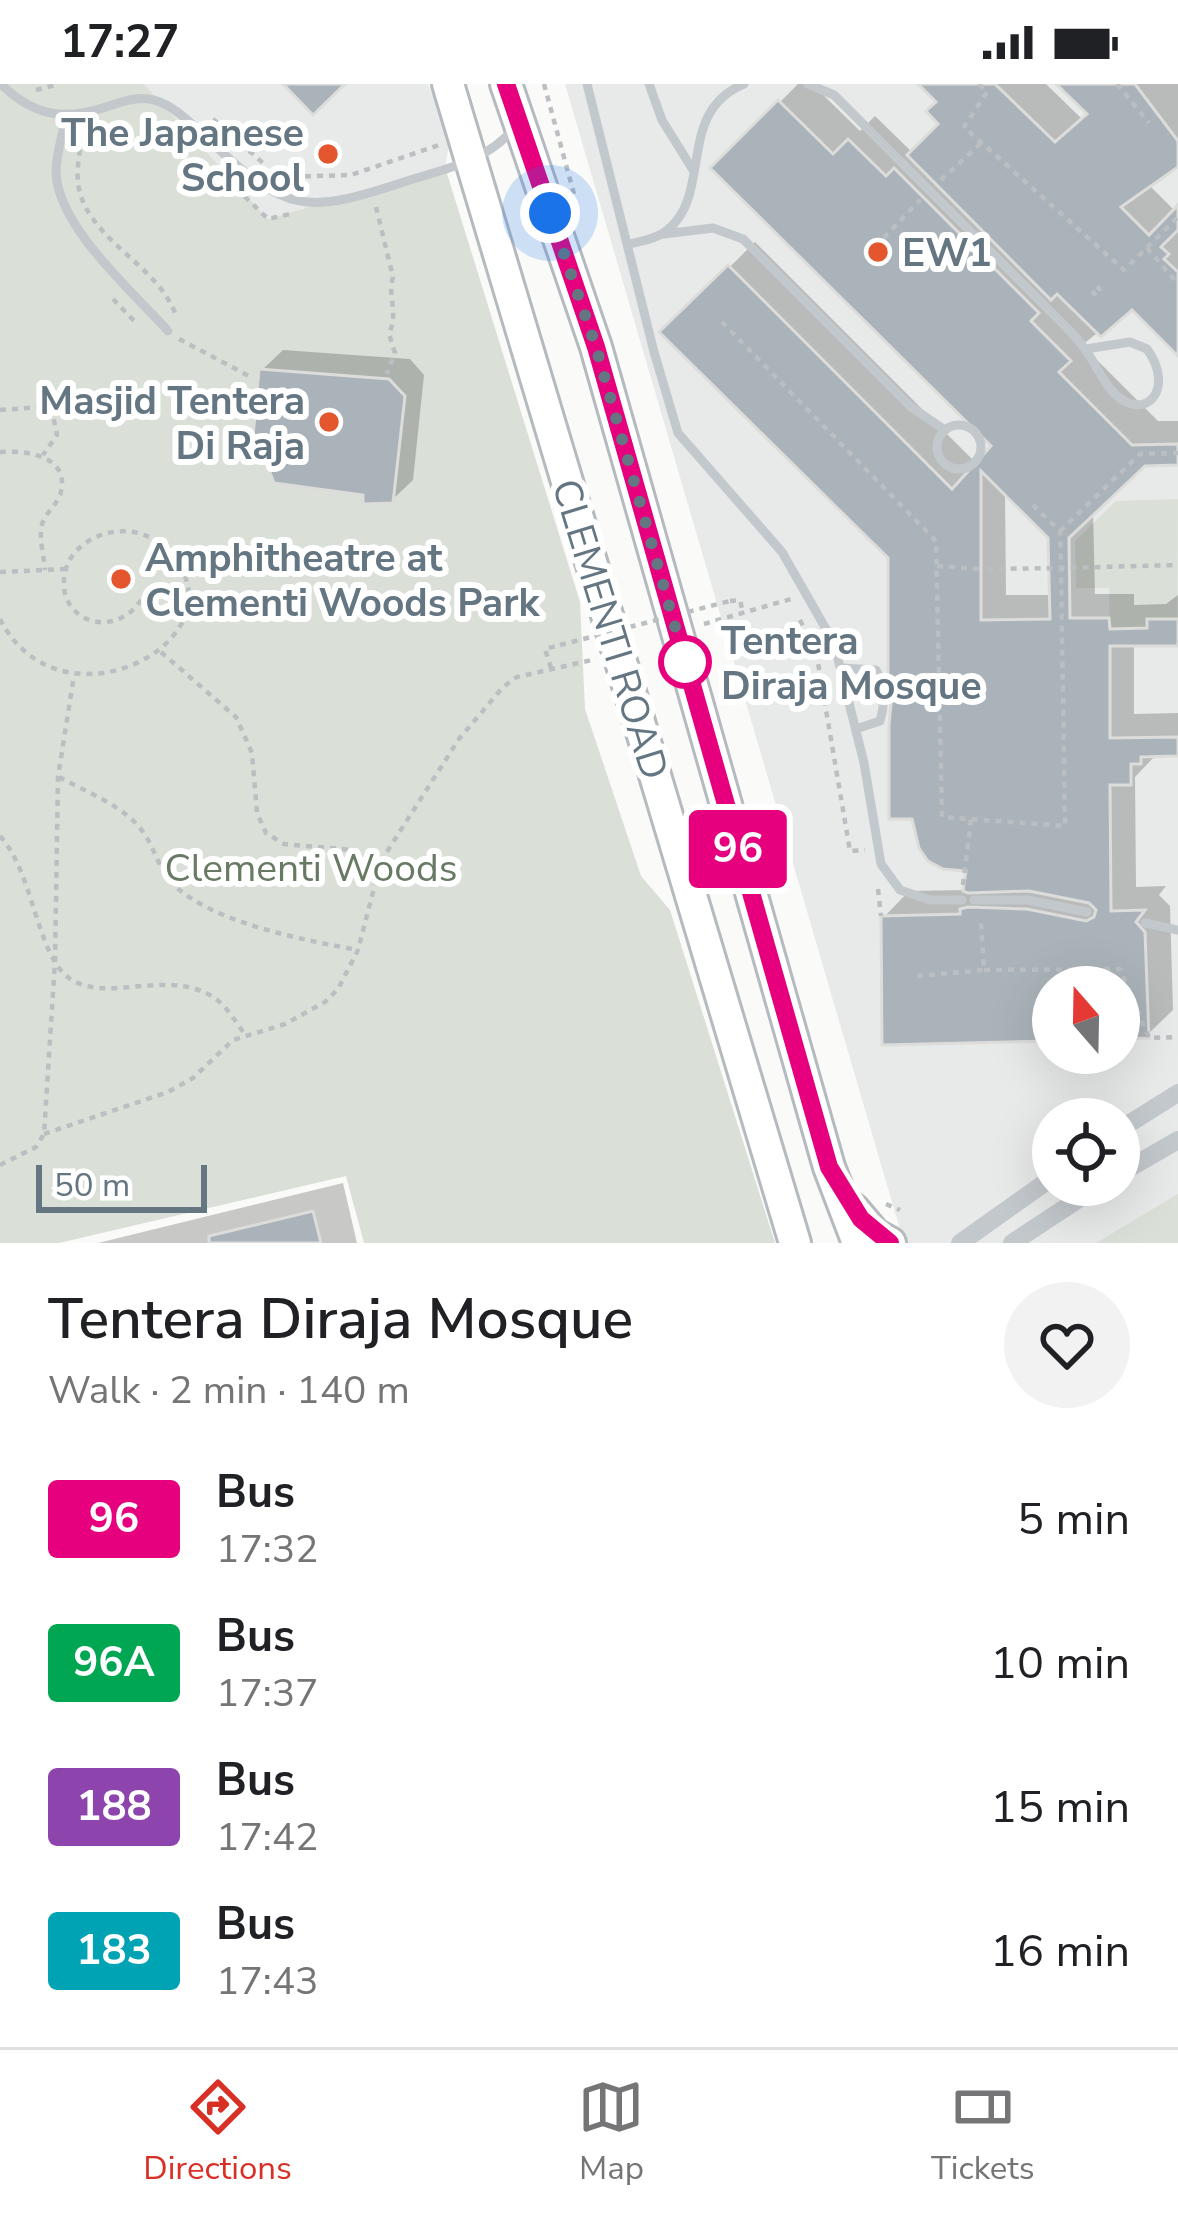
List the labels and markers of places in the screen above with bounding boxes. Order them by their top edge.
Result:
place label: The Japanese School [61,107,305,205]
marker: The Japanese School [315,141,341,167]
place label: EW1 [902,227,992,280]
marker: EW1 [865,239,891,265]
place label: Masjid Tentera Di Raja [39,375,305,473]
marker: Masjid Tentera Di Raja [316,409,342,435]
place label: Amphitheatre at Clementi Woods Park [145,532,540,630]
marker: Amphitheatre at Clementi Woods Park [108,566,134,592]
place label: Tentera Diraja Mosque [721,615,982,713]
marker: Tentera Diraja Mosque [660,637,710,687]

